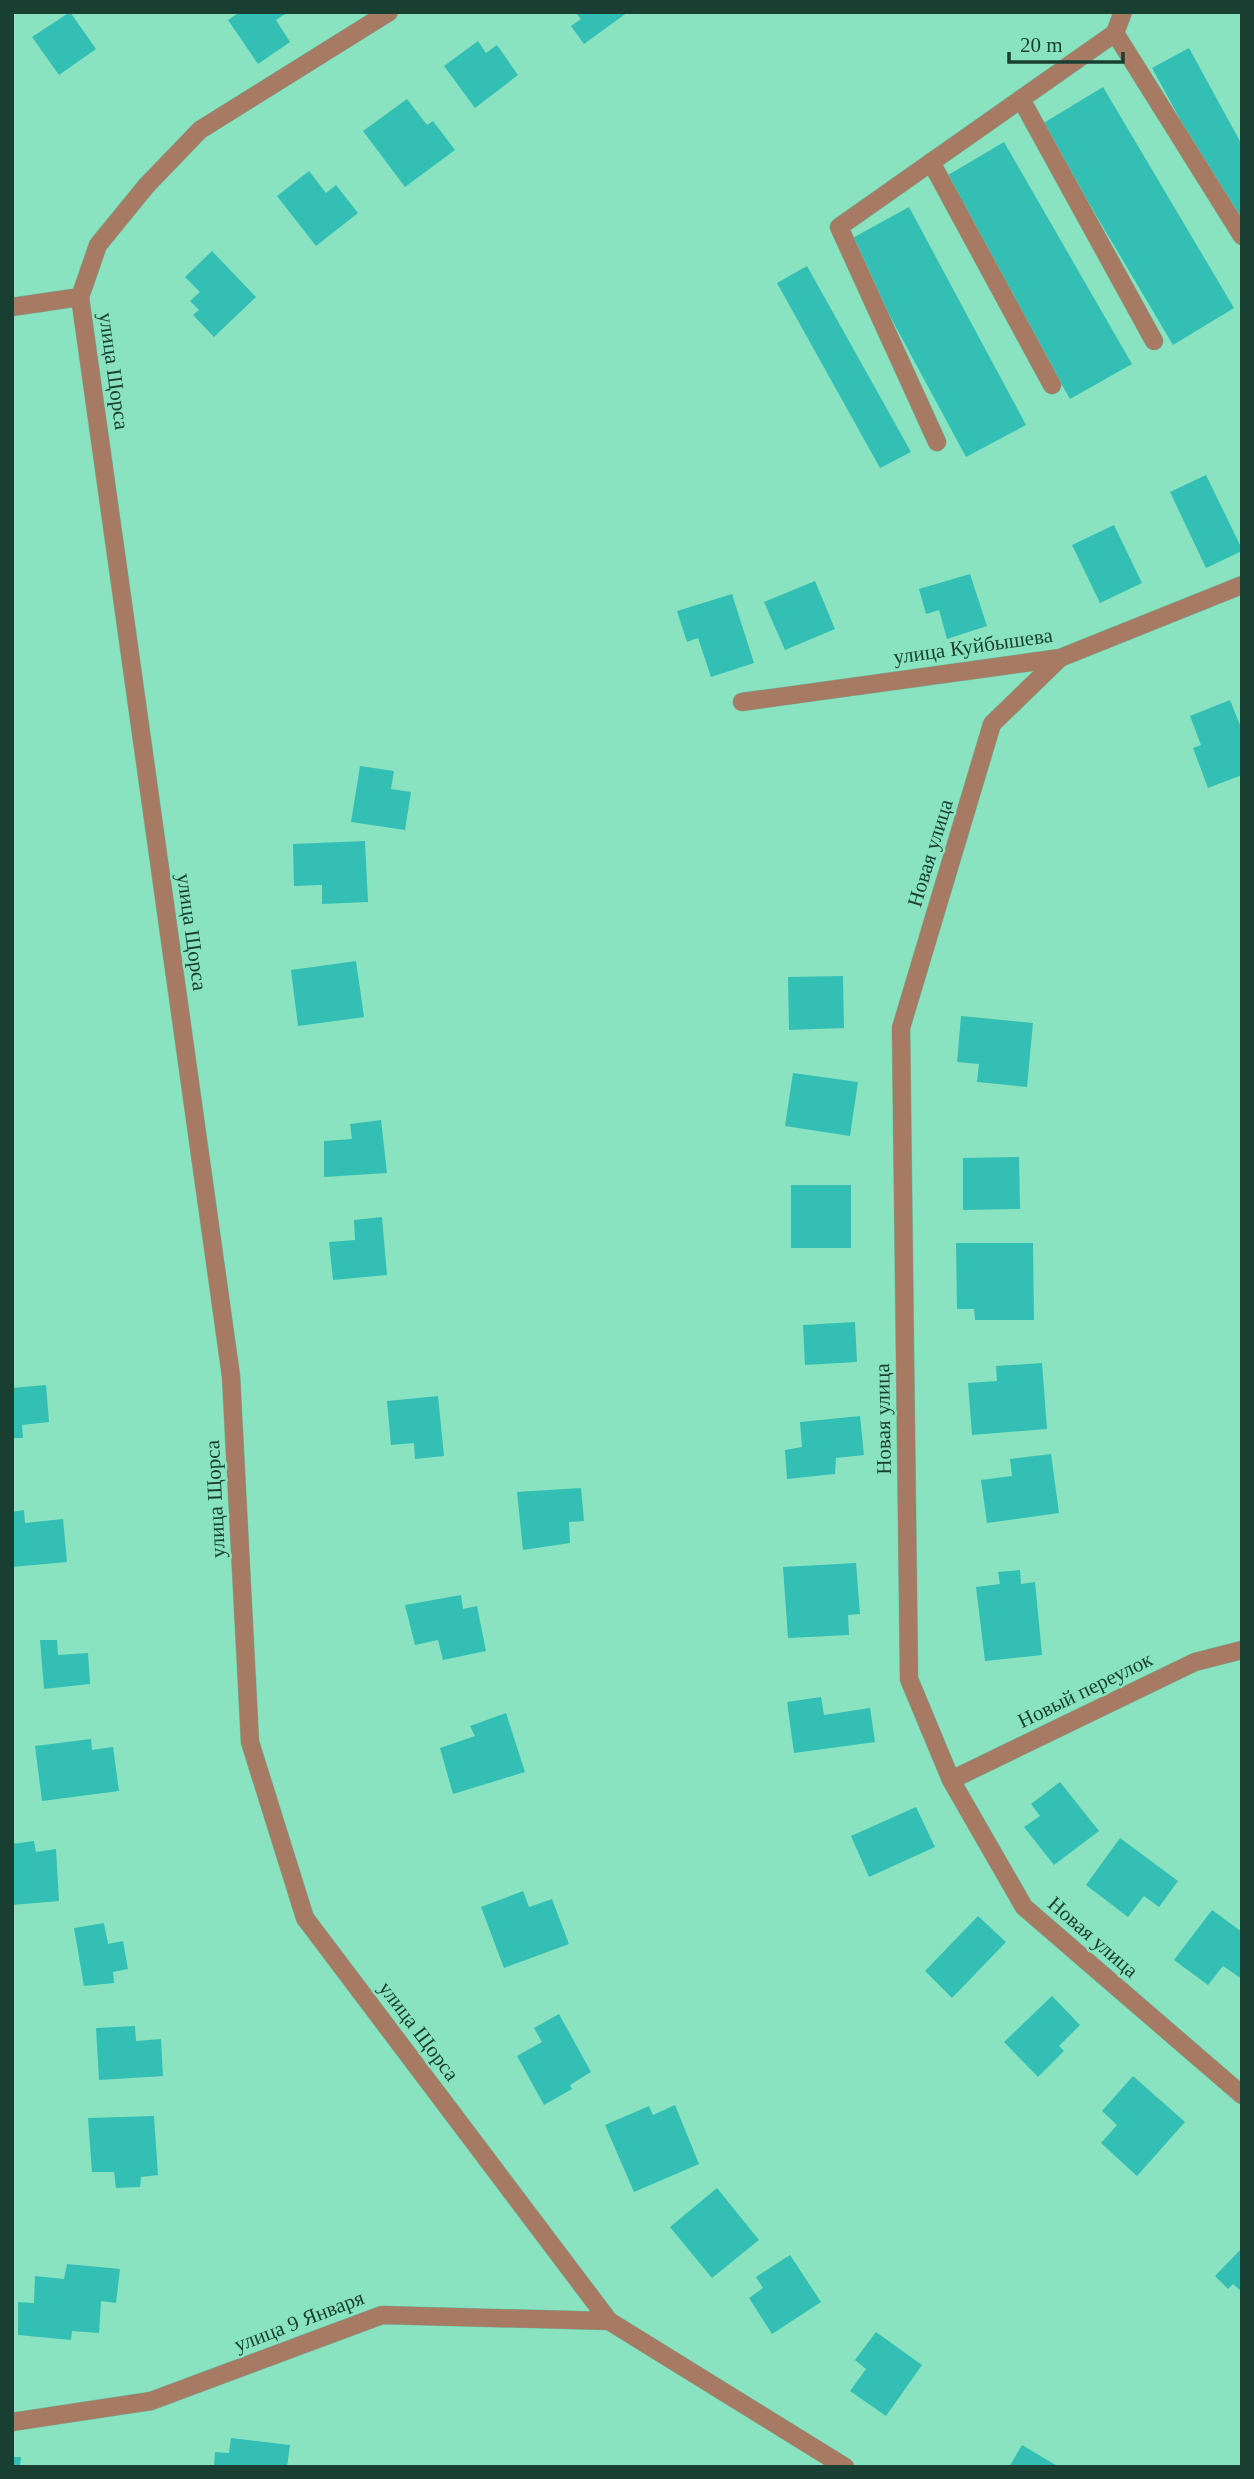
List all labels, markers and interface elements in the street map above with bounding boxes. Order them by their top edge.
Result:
scale bar [1009,21,1123,65]
text: 20 m [1020,33,1063,57]
street label: улица Щорса [94,311,134,432]
street label: улица Куйбышева [892,623,1055,669]
street label: Новая улица [902,796,958,910]
street label: улица Щорса [172,872,212,993]
street label: Новая улица [870,1362,896,1475]
street label: улица Щорса [200,1439,230,1559]
street label: Новый переулок [1014,1647,1157,1733]
street label: Новая улица [1043,1891,1143,1983]
street label: улица Щорса [374,1977,465,2086]
street label: улица 9 Января [231,2285,368,2357]

